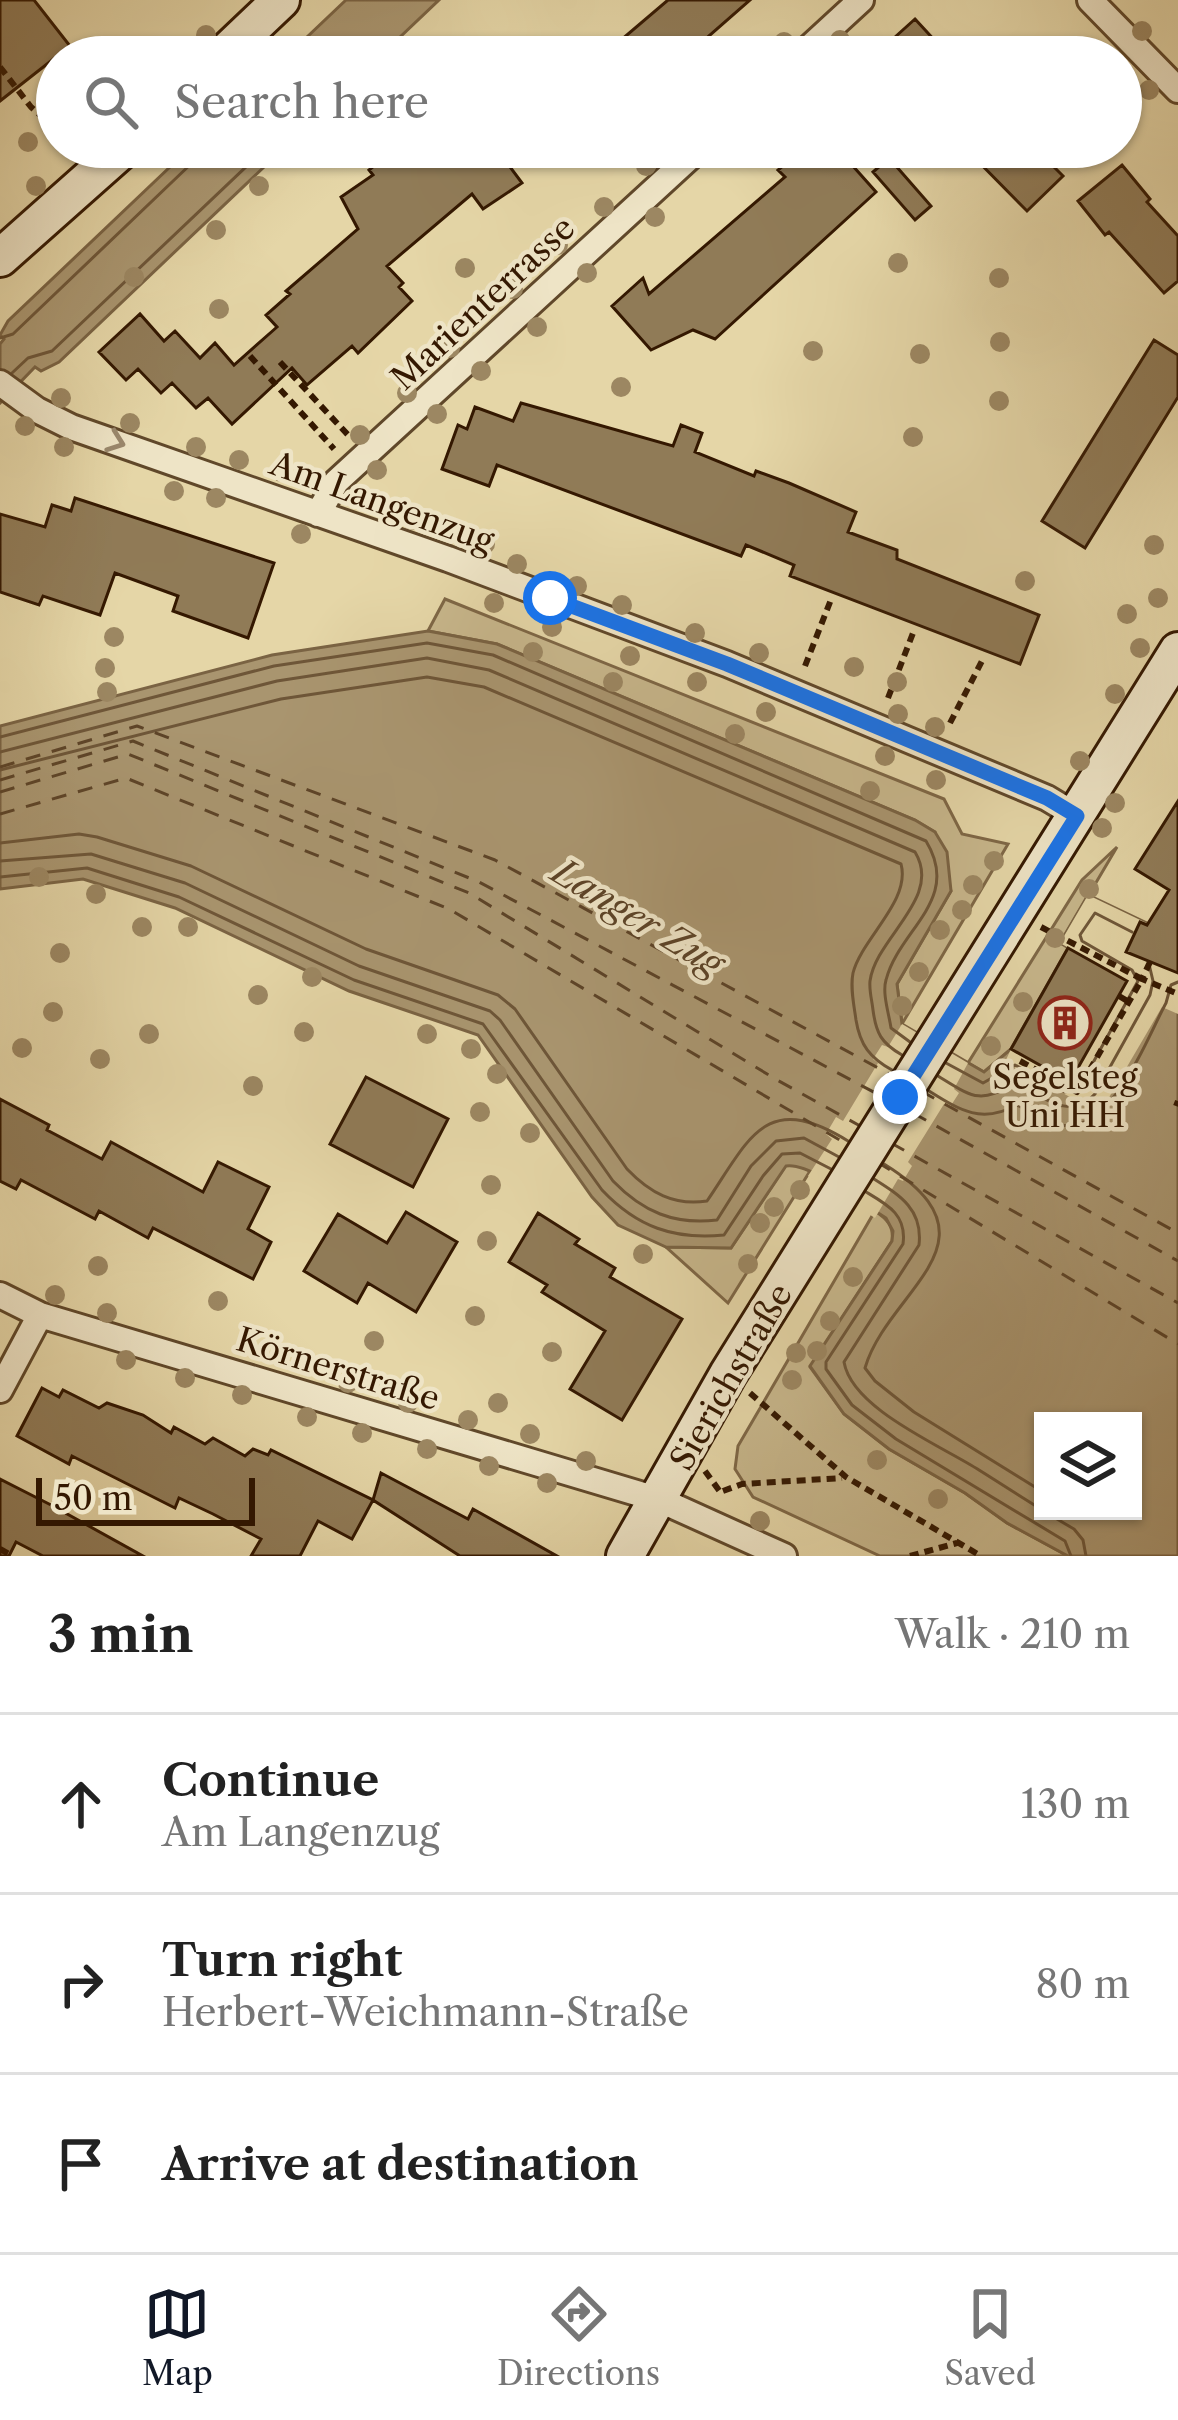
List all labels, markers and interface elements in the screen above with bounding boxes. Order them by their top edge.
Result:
search box [36,36,1142,168]
icon: search [78,69,144,135]
text: Search here [174,74,429,130]
street label: Marienterrasse [383,208,583,398]
one-way arrow [104,428,125,452]
street label: Am Langenzug [264,442,500,562]
route start [523,571,577,625]
water label: Langer Zug [542,847,735,987]
building icon: Segelsteg Uni HH [1037,995,1093,1051]
place label: Segelsteg Uni HH [992,1057,1138,1136]
route end [873,1070,927,1124]
street label: Sierichstraße [661,1276,801,1478]
street label: Körnerstraße [232,1319,444,1419]
map controls [1034,1412,1142,1520]
button: layers [1034,1412,1142,1520]
scale bar [36,1472,255,1525]
text: 50 m [54,1478,132,1519]
text: 3 min [48,1603,194,1665]
text: Walk · 210 m [895,1610,1130,1658]
text: Continue [162,1752,379,1808]
icon: ahead [48,1771,114,1837]
text: 130 m [1021,1780,1130,1828]
text: Am Langenzug [162,1808,440,1856]
text: Turn right [162,1932,402,1988]
icon: right [48,1951,114,2017]
text: 80 m [1035,1960,1130,2008]
text: Herbert-Weichmann-Straße [162,1988,689,2036]
icon: arrive [48,2131,114,2197]
text: Arrive at destination [162,2136,639,2192]
tab: Map [142,2281,213,2394]
tab: Directions [497,2281,660,2394]
tab: Saved [944,2281,1036,2394]

